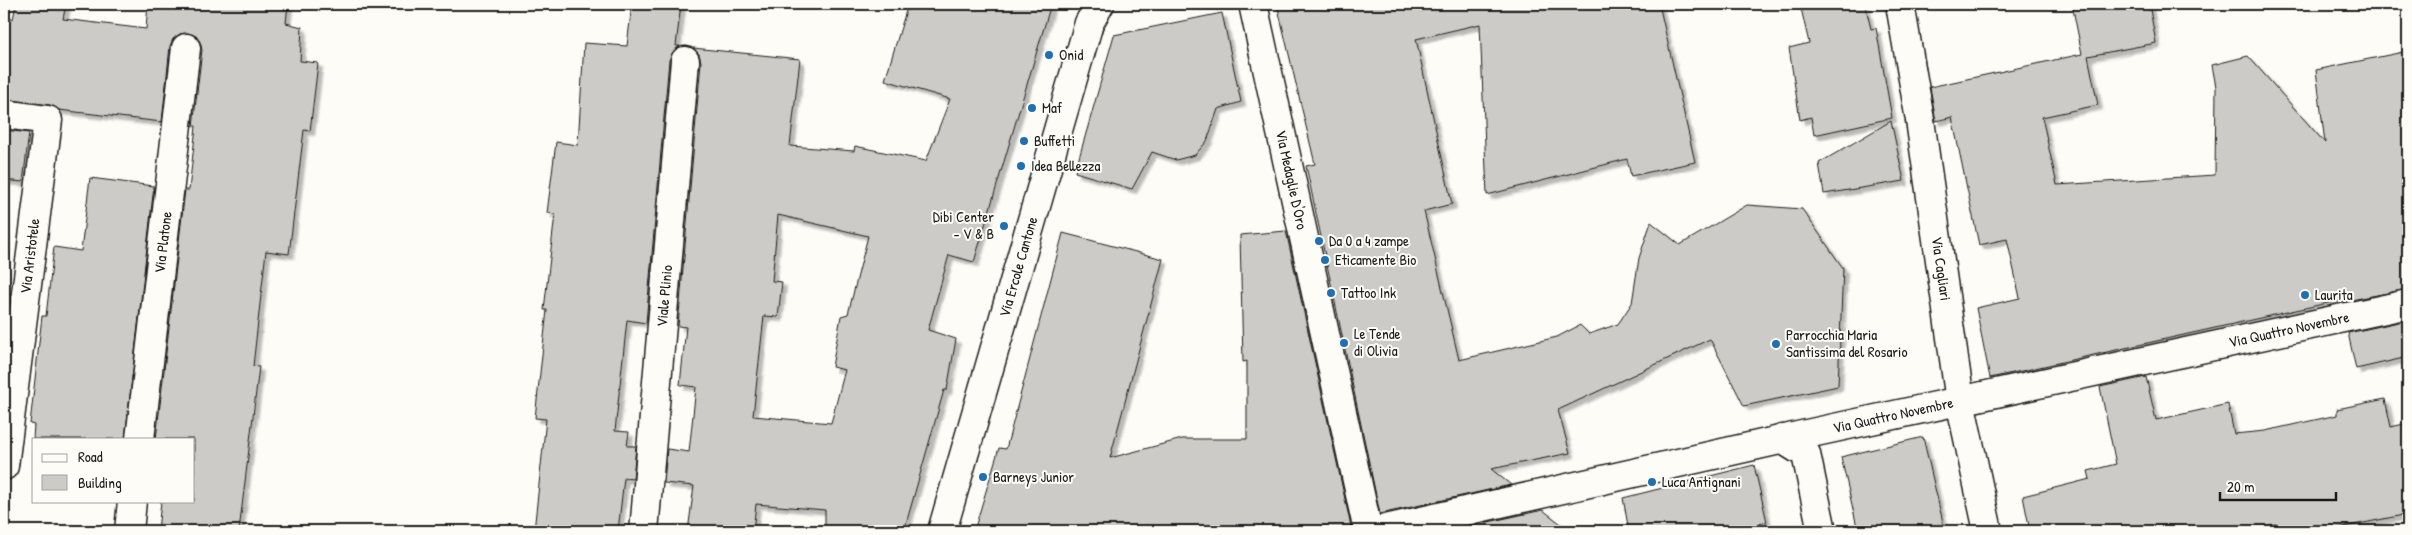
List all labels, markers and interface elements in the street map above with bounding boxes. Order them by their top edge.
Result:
place label: Onid [1059,44,1083,65]
marker: Onid [1043,49,1055,61]
place label: Maf [1042,97,1063,118]
marker: Maf [1026,102,1038,114]
street label: Via Medaglie D'Oro [1271,128,1313,231]
place label: Buffetti [1034,130,1075,151]
marker: Buffetti [1018,135,1030,147]
place label: Idea Bellezza [1031,155,1101,176]
marker: Idea Bellezza [1015,160,1027,172]
place label: Dibi Center - V & B [933,206,994,244]
street label: Via Platone [149,210,177,274]
street label: Via Ercole Cantone [993,214,1042,319]
street label: Via Aristotele [14,217,45,295]
marker: Dibi Center - V & B [998,220,1010,232]
place label: Da 0 a 4 zampe [1329,230,1409,251]
marker: Da 0 a 4 zampe [1313,235,1325,247]
street label: Via Cagliari [1927,235,1957,302]
place label: Eticamente Bio [1335,249,1416,270]
marker: Eticamente Bio [1319,254,1331,266]
street label: Viale Plinio [651,264,677,328]
place label: Tattoo Ink [1341,282,1396,303]
place label: Laurita [2315,284,2353,305]
marker: Tattoo Ink [1325,287,1337,299]
marker: Laurita [2299,289,2311,301]
street label: Via Quattro Novembre [2227,306,2351,352]
place label: Le Tende di Olivia [1354,323,1401,361]
place label: Parrocchia Maria Santissima del Rosario [1786,324,1907,362]
marker: Le Tende di Olivia [1338,337,1350,349]
marker: Parrocchia Maria Santissima del Rosario [1770,338,1782,350]
street label: Via Quattro Novembre [1831,392,1955,438]
legend [32,438,195,502]
text: Road [78,446,103,467]
place label: Barneys Junior [993,466,1074,487]
scale bar [2220,470,2336,502]
marker: Barneys Junior [977,471,989,483]
place label: Luca Antignani [1662,471,1741,492]
text: Building [78,472,122,493]
marker: Luca Antignani [1646,476,1658,488]
text: 20 m [2227,476,2254,497]

